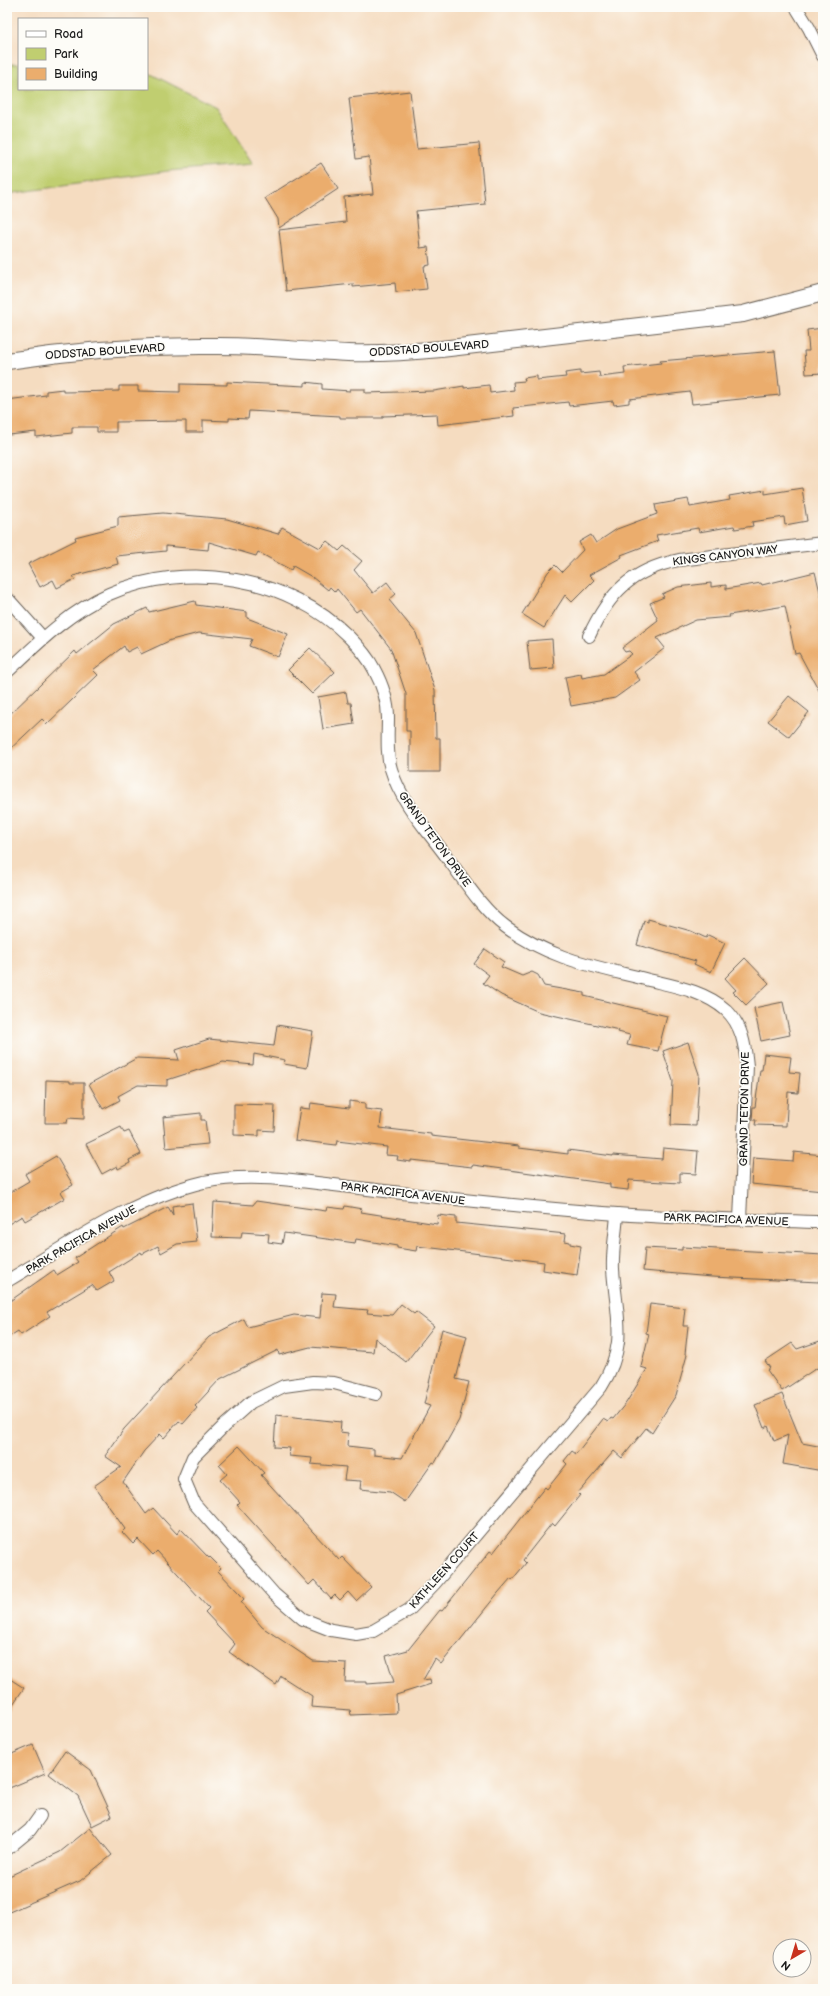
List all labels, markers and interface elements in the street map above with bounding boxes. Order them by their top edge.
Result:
legend [18,18,148,90]
text: Road [54,27,83,42]
text: Park [54,47,78,62]
text: Building [54,67,98,82]
street label: ODDSTAD BOULEVARD [369,338,489,359]
street label: ODDSTAD BOULEVARD [45,341,165,362]
street label: KINGS CANYON WAY [672,543,779,568]
street label: GRAND TETON DRIVE [396,789,473,889]
street label: GRAND TETON DRIVE [737,1052,752,1166]
street label: PARK PACIFICA AVENUE [340,1179,466,1208]
street label: PARK PACIFICA AVENUE [24,1202,139,1276]
street label: PARK PACIFICA AVENUE [663,1211,789,1228]
street label: KATHLEEN COURT [407,1529,482,1611]
north arrow [772,1938,812,1978]
text: N [779,1958,793,1973]

